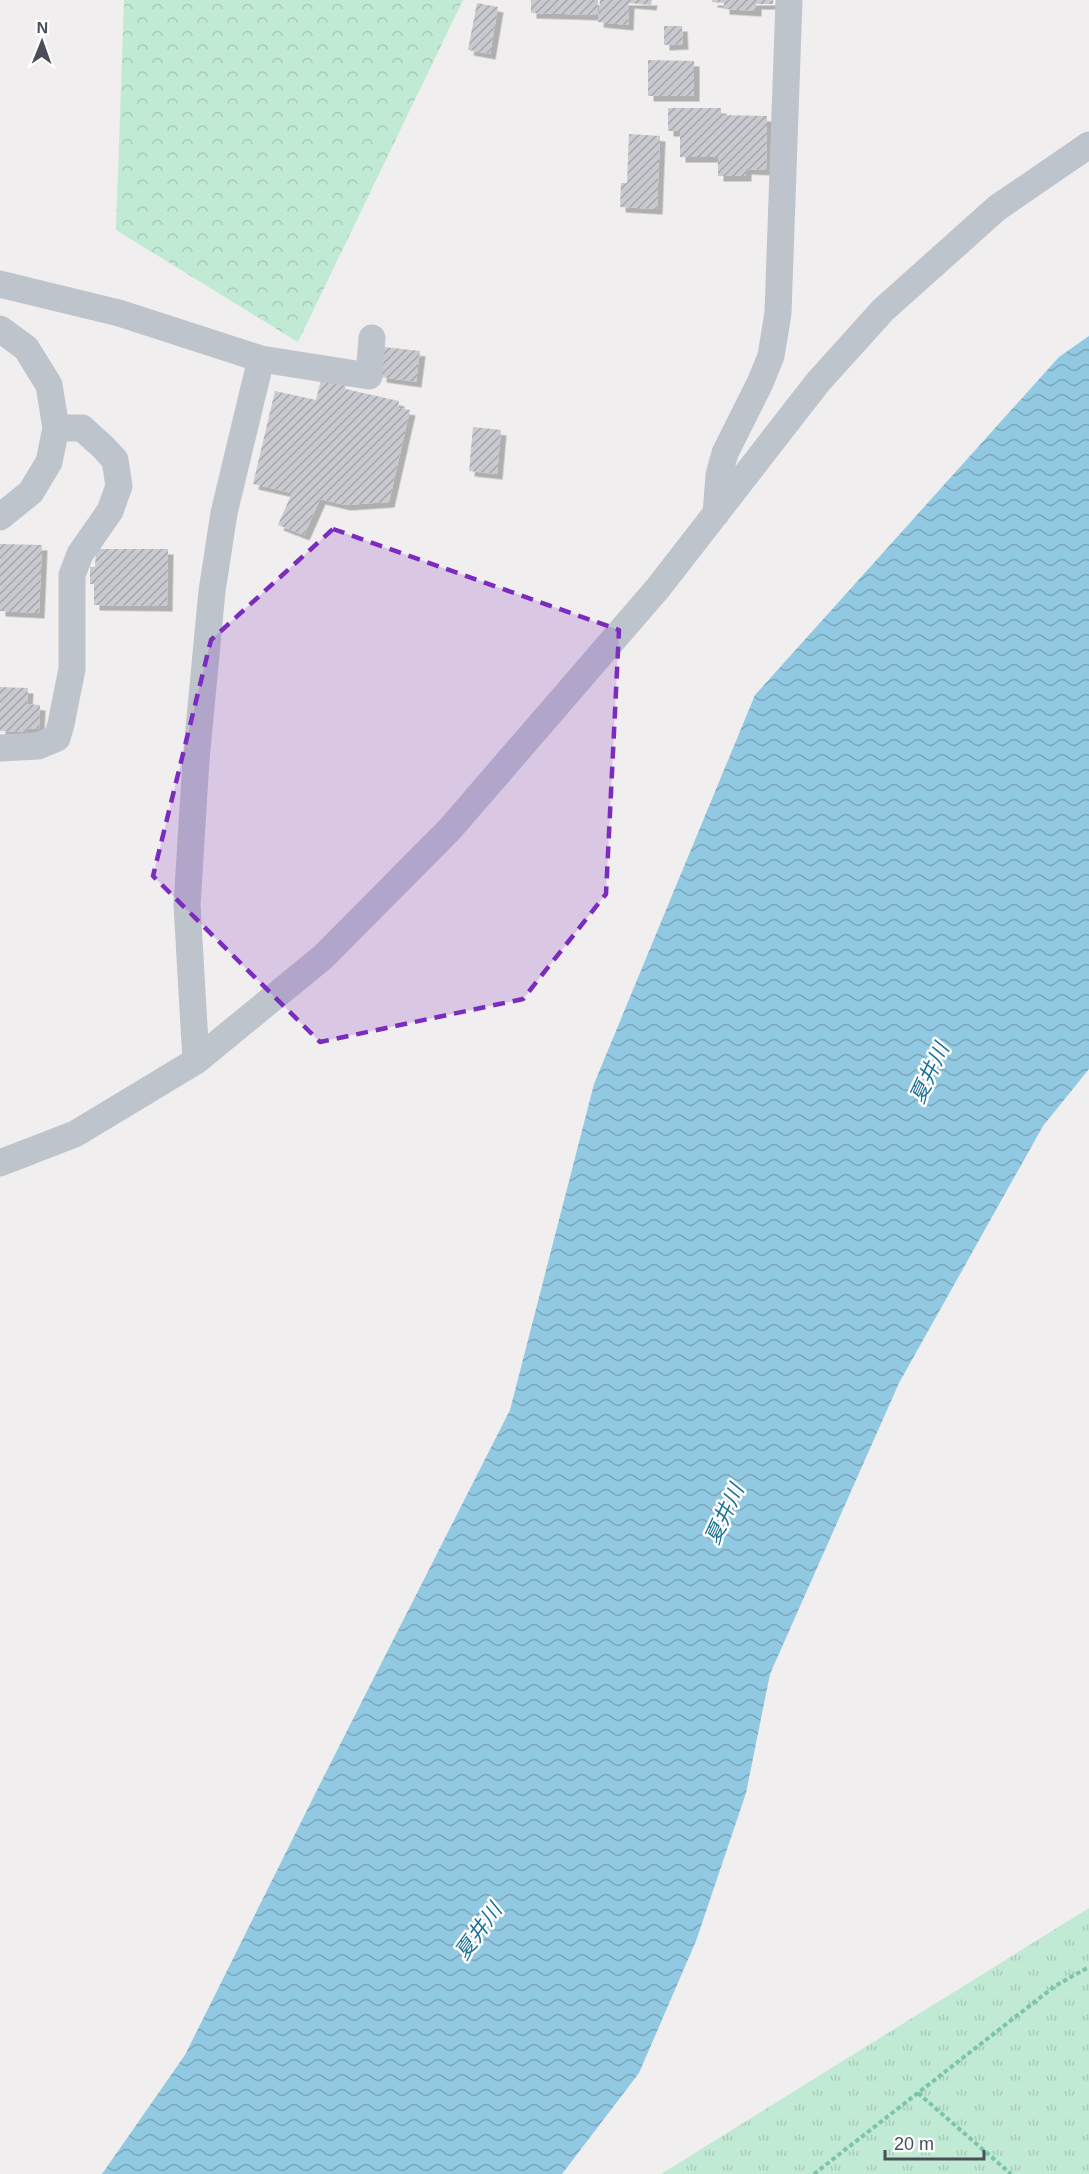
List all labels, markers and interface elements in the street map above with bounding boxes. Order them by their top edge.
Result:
north arrow [12,12,72,72]
text: N [36,19,48,36]
water label: 夏井川 [905,1038,954,1106]
water label: 夏井川 [700,1479,749,1547]
water label: 夏井川 [450,1897,507,1963]
scale bar [885,2123,984,2161]
text: 20 m [894,2134,934,2154]

